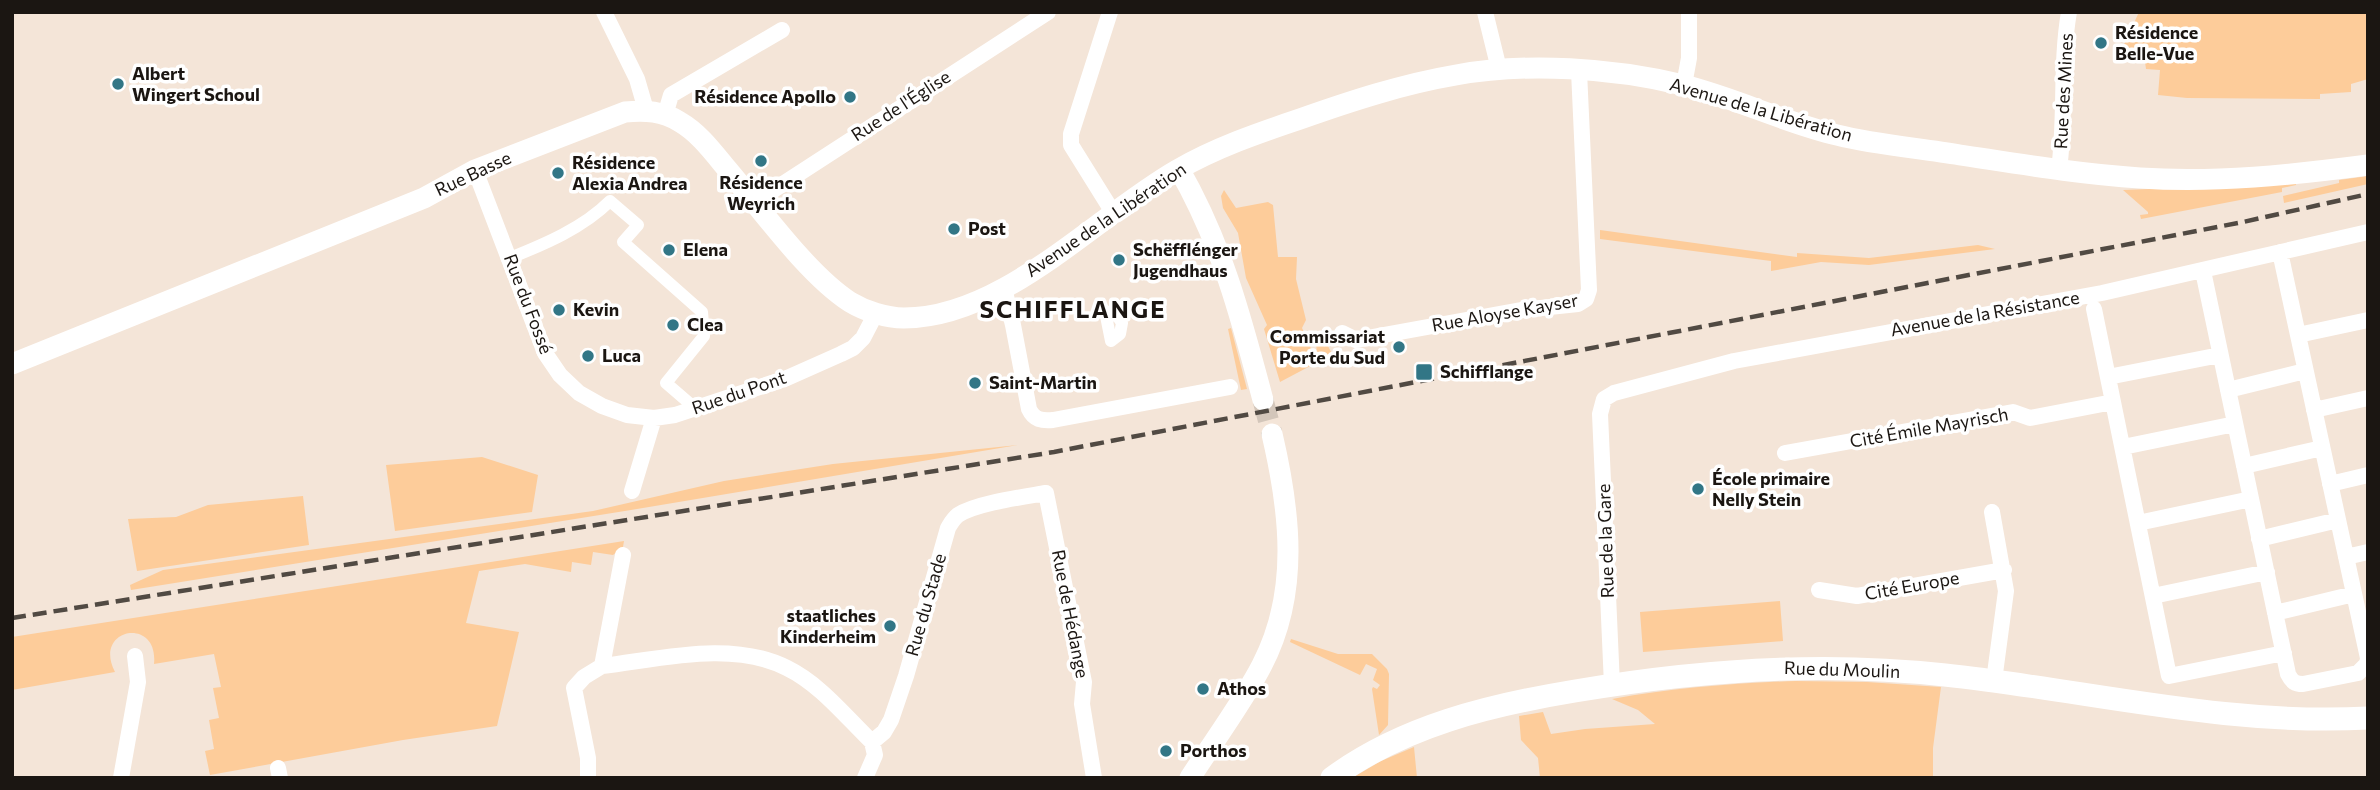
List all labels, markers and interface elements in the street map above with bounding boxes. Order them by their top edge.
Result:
place label: Résidence Belle-Vue [2115,21,2198,64]
street label: Rue des Mines [2049,32,2077,150]
marker: Résidence Belle-Vue [2093,35,2109,51]
place label: Albert Wingert Schoul [132,62,260,105]
street label: Rue de l'Église [847,65,954,145]
street label: Avenue de la Libération [1668,72,1855,146]
marker: Albert Wingert Schoul [110,76,126,92]
place label: Résidence Apollo [694,85,836,107]
marker: Résidence Apollo [842,89,858,105]
street label: Rue Basse [431,146,514,200]
place label: Résidence Alexia Andrea [572,151,687,194]
marker: Résidence Weyrich [753,153,769,169]
street label: Avenue de la Libération [1021,157,1190,281]
marker: Résidence Alexia Andrea [550,165,566,181]
place label: Résidence Weyrich [719,171,803,214]
place label: Post [968,217,1006,239]
marker: Post [946,221,962,237]
place label: Elena [683,238,728,260]
place label: Schëfflénger Jugendhaus [1133,238,1239,281]
marker: Elena [661,242,677,258]
street label: Rue du Fossé [500,251,558,357]
marker: Schëfflénger Jugendhaus [1111,252,1127,268]
street label: Avenue de la Résistance [1889,286,2081,340]
street label: Rue Aloyse Kayser [1430,288,1580,336]
district label: SCHIFFLANGE [979,294,1167,323]
place label: Kevin [573,298,619,320]
marker: Kevin [551,302,567,318]
place label: Clea [687,313,723,335]
marker: Clea [665,317,681,333]
place label: Commissariat Porte du Sud [1270,325,1385,368]
marker: Commissariat Porte du Sud [1391,339,1407,355]
place label: Luca [602,344,641,366]
marker: Luca [580,348,596,364]
place label: Schifflange [1440,360,1533,382]
marker: Schifflange [1414,362,1434,382]
street label: Rue du Pont [689,366,789,418]
place label: Saint-Martin [989,371,1097,393]
marker: Saint-Martin [967,375,983,391]
street label: Cité Émile Mayrisch [1848,402,2010,452]
place label: École primaire Nelly Stein [1712,467,1830,510]
marker: École primaire Nelly Stein [1690,481,1706,497]
street label: Rue de la Gare [1592,483,1618,599]
street label: Rue de Hédange [1048,548,1094,680]
street label: Rue du Stade [900,551,950,659]
street label: Cité Europe [1863,566,1961,604]
place label: staatliches Kinderheim [780,604,876,647]
marker: staatliches Kinderheim [882,618,898,634]
street label: Rue du Moulin [1784,656,1901,682]
place label: Athos [1217,677,1266,699]
marker: Athos [1195,681,1211,697]
place label: Porthos [1180,739,1247,761]
marker: Porthos [1158,743,1174,759]

